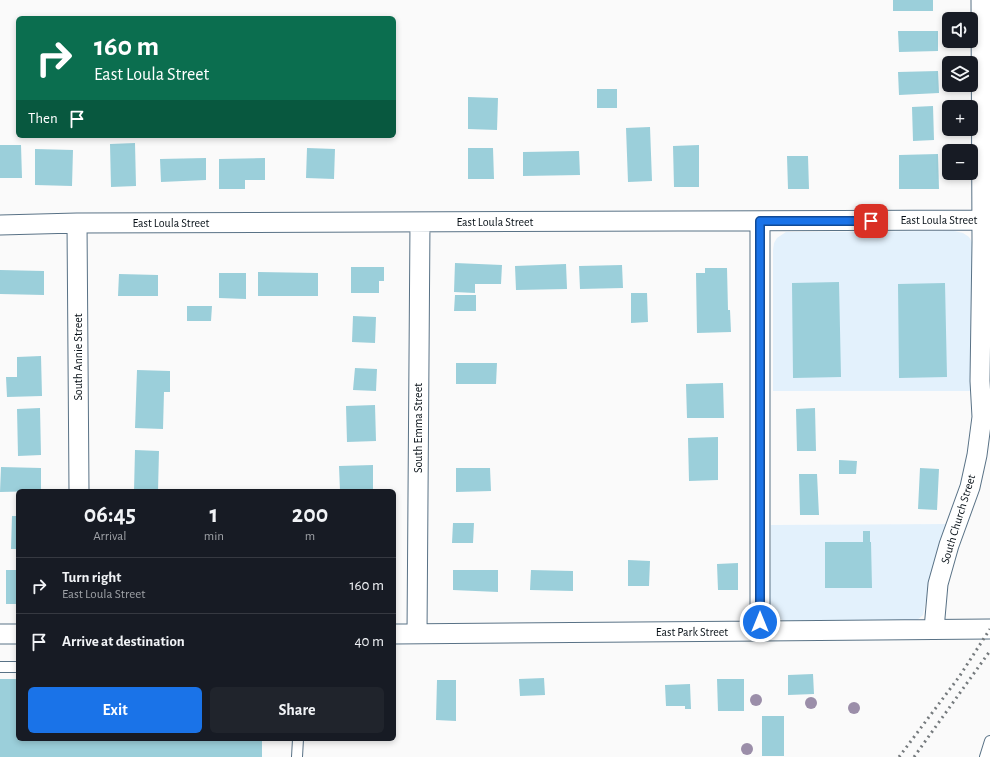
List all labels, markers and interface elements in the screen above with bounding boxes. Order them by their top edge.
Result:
map controls [942,12,978,180]
button: sound [942,12,978,48]
icon: right [28,32,80,84]
text: 160 m [94,33,159,61]
button: layers [942,56,978,92]
text: East Loula Street [94,66,209,84]
button: + [942,100,978,136]
icon: arrive [66,108,88,130]
text: Then [28,111,58,126]
button: − [942,144,978,180]
pin [854,204,888,238]
icon: arrive [860,210,882,232]
street label: East Loula Street [901,214,978,226]
street label: East Loula Street [457,216,534,228]
street label: East Loula Street [133,217,210,229]
street label: South Annie Street [72,313,84,401]
street label: South Emma Street [412,383,424,473]
street label: South Church Street [939,473,977,565]
text: 06:45 [84,503,136,527]
text: 1 [210,503,218,527]
text: 200 [292,503,328,527]
text: Arrival [93,530,127,543]
text: min [204,530,224,543]
text: m [305,530,315,543]
text: Turn right [62,570,121,585]
icon: right [28,575,50,597]
text: 160 m [349,578,384,593]
text: East Loula Street [62,588,145,601]
position arrow [739,601,781,643]
street label: East Park Street [656,626,728,638]
icon: arrive [28,631,50,653]
text: Arrive at destination [62,634,185,649]
text: 40 m [354,634,384,649]
button: Exit [28,687,202,733]
button: Share [210,687,384,733]

